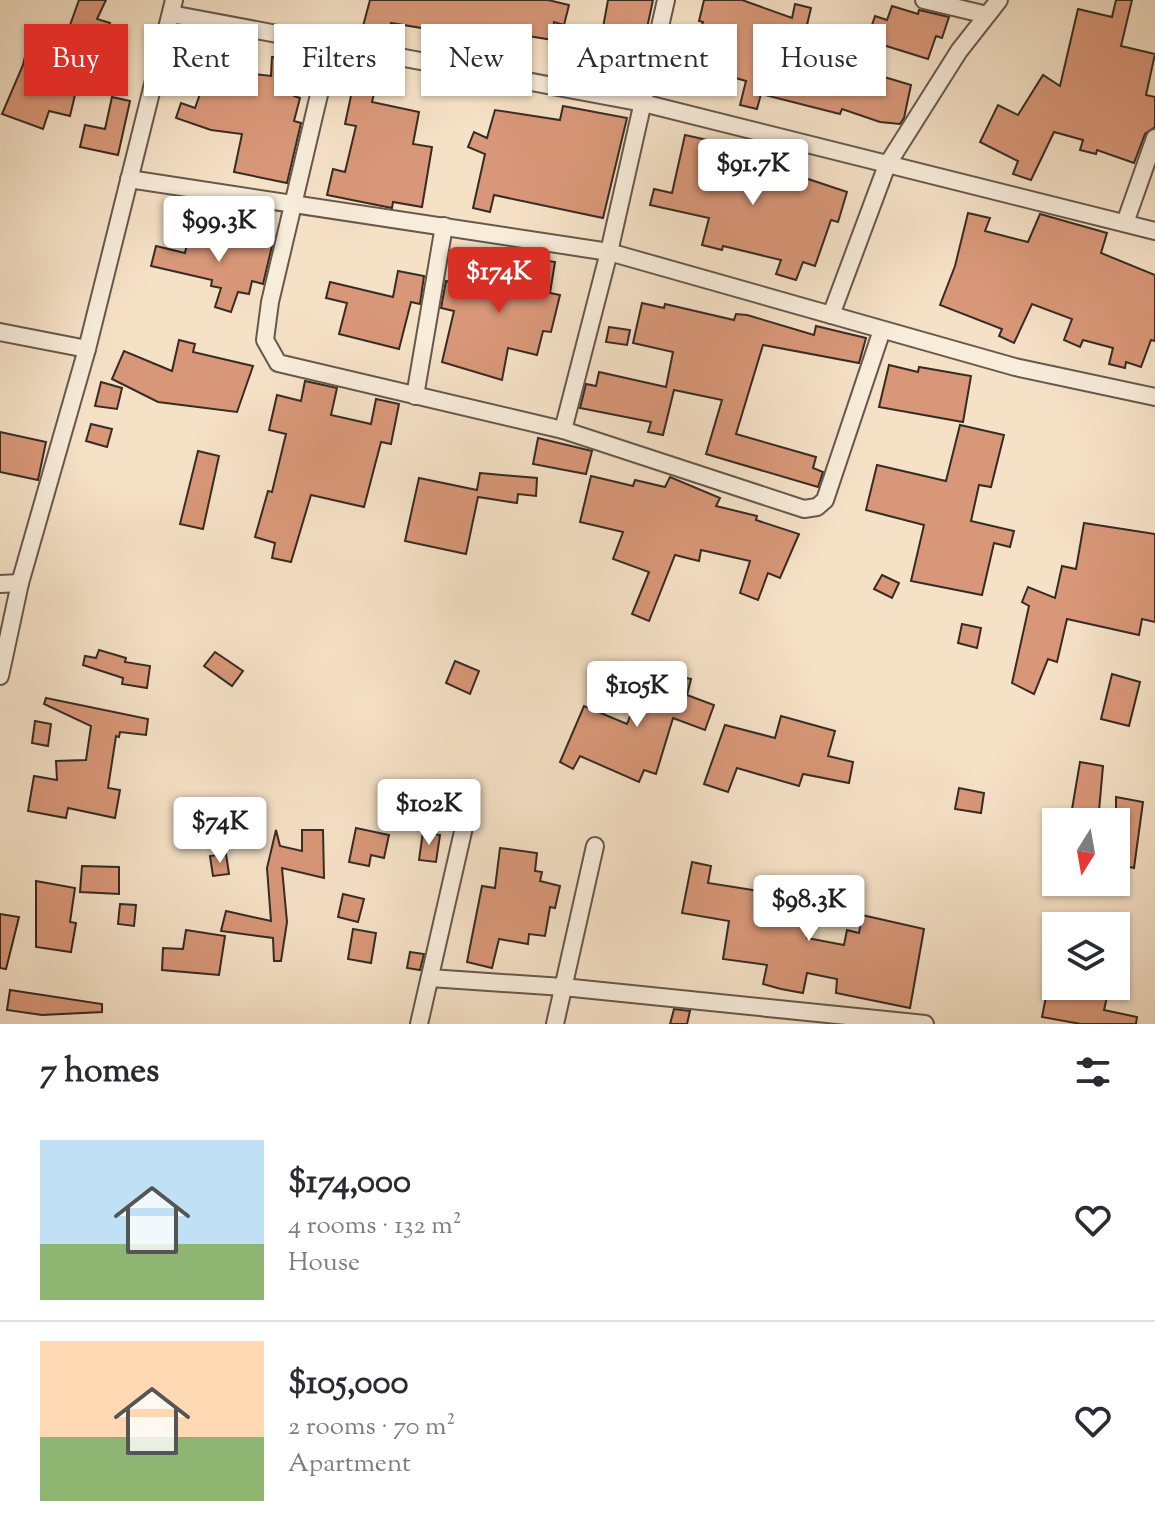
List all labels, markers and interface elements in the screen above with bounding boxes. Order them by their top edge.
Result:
chip: Buy [24,24,128,96]
chip: Rent [144,24,258,96]
chip: Filters [274,24,405,96]
chip: New [421,24,532,96]
chip: Apartment [548,24,737,96]
chip: House [753,24,886,96]
pin: $91.7K [688,139,818,207]
text: $91.7K [716,146,790,183]
pin: $99.3K [154,196,284,264]
text: $99.3K [181,203,257,240]
pin: $174K [443,247,555,315]
text: $174K [466,254,532,291]
pin: $105K [581,661,693,729]
text: $105K [605,668,669,705]
pin: $102K [373,779,485,847]
text: $102K [396,786,462,823]
pin: $74K [173,797,267,865]
text: $74K [191,804,249,841]
north arrow [1042,808,1130,896]
map controls [1042,808,1130,1000]
pin: $98.3K [744,875,874,943]
text: $98.3K [771,882,847,919]
button: layers [1042,912,1130,1000]
text: 7 homes [40,1048,159,1097]
icon: filters [1071,1050,1115,1094]
text: $174,000 [288,1159,411,1208]
icon: home [104,1172,200,1268]
icon: heart [1071,1198,1115,1242]
text: 4 rooms · 132 m² [288,1208,462,1245]
text: House [288,1245,360,1282]
text: $105,000 [288,1360,408,1409]
icon: home [104,1373,200,1469]
icon: heart [1071,1399,1115,1443]
text: 2 rooms · 70 m² [288,1409,455,1446]
text: Apartment [288,1446,411,1483]

